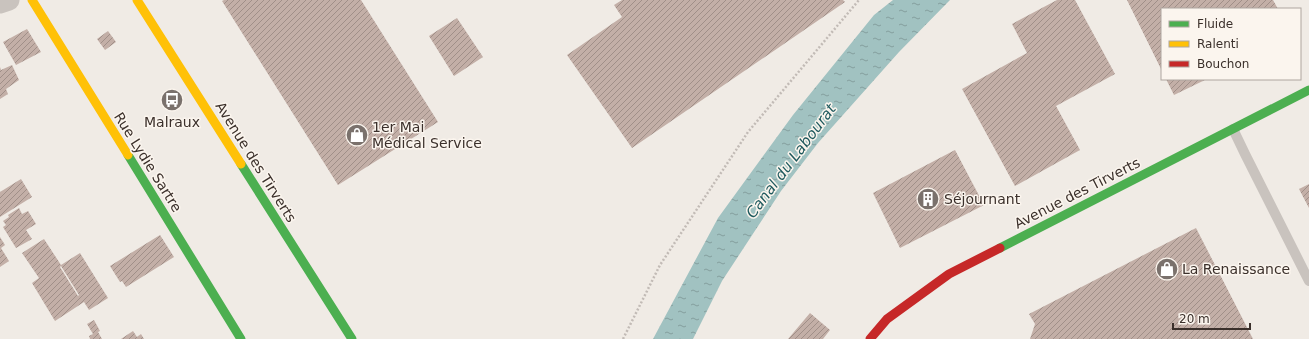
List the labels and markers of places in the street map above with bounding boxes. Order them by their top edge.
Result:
bus stop icon: Malraux [159,87,185,113]
place label: Malraux [144,114,200,130]
place label: 1er Mai Médical Service [372,119,482,151]
shop icon: 1er Mai Médical Service [344,122,370,148]
building icon: Séjournant [915,186,941,212]
place label: Séjournant [944,191,1021,207]
shop icon: La Renaissance [1154,256,1180,282]
place label: La Renaissance [1182,261,1290,277]

